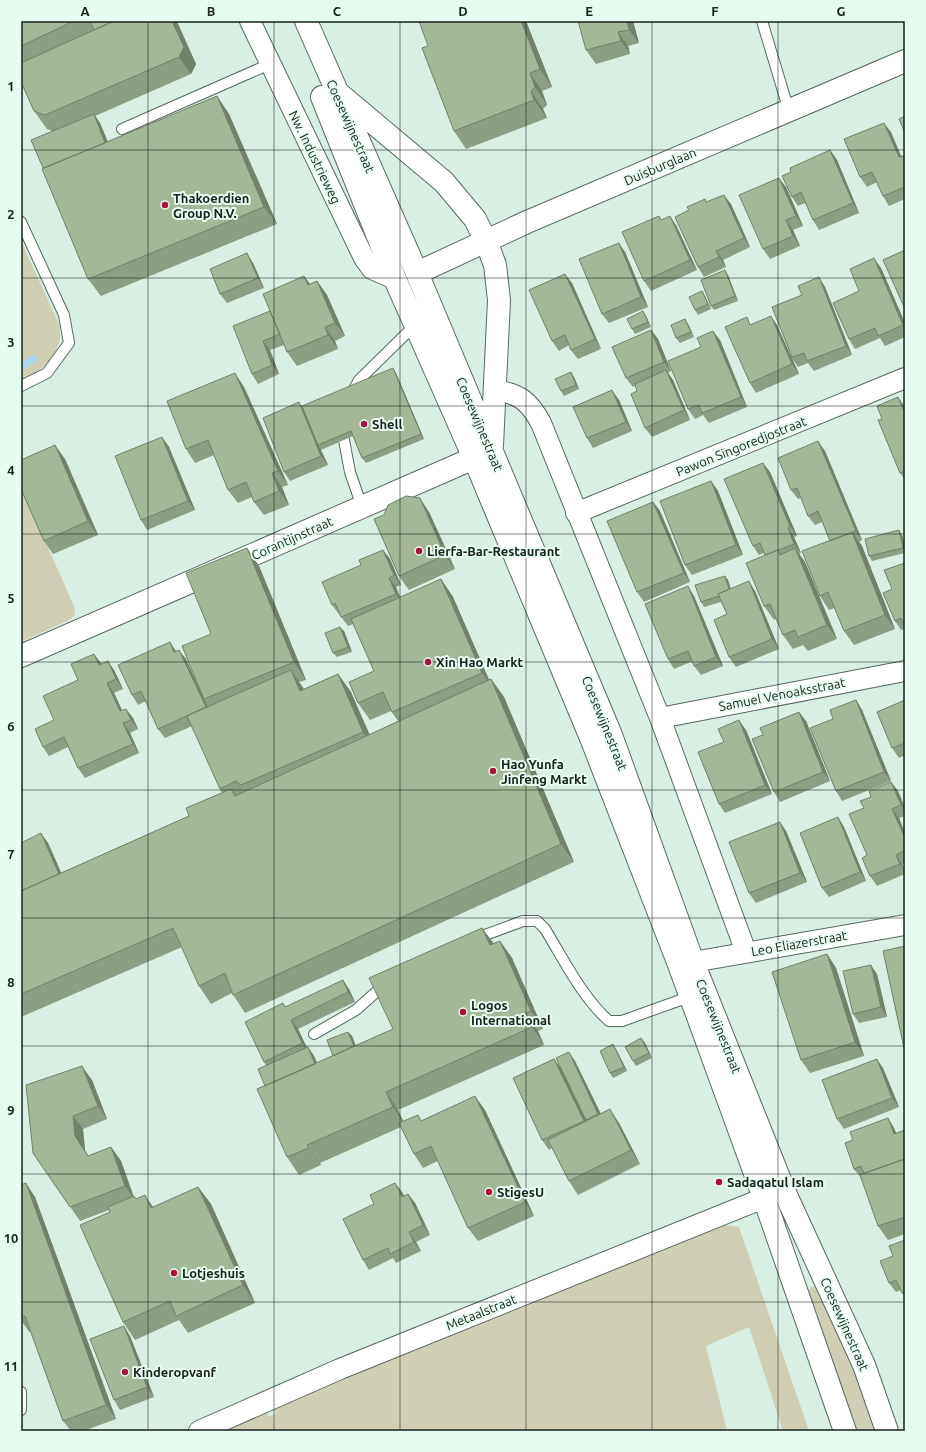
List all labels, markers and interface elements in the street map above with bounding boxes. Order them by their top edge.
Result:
text: A [80,4,90,18]
text: B [207,4,216,18]
text: C [333,4,342,18]
text: D [458,4,468,18]
text: E [585,4,593,18]
text: F [711,4,719,18]
text: G [837,4,846,18]
street label: Coesewijnestraat [324,77,378,175]
text: 1 [7,79,15,93]
street label: Nw. Industrieweg [286,108,344,206]
street label: Duisburglaan [622,145,698,187]
place label: Thakoerdien Group N.V. [173,191,249,220]
marker: Thakoerdien Group N.V. [160,200,170,210]
text: 2 [7,207,15,221]
text: 3 [7,335,15,349]
street label: Coesewijnestraat [454,375,506,473]
street label: Pawon Singoredjostraat [674,413,808,479]
place label: Shell [372,417,402,431]
marker: Shell [359,419,369,429]
text: 4 [7,463,15,477]
street label: Corantijnstraat [249,514,335,562]
place label: Lierfa-Bar-Restaurant [427,544,560,558]
marker: Lierfa-Bar-Restaurant [414,546,424,556]
text: 5 [7,591,15,605]
place label: Xin Hao Markt [436,655,524,669]
marker: Xin Hao Markt [423,657,433,667]
street label: Coesewijnestraat [580,674,630,772]
street label: Samuel Venoaksstraat [717,675,847,713]
text: 6 [7,719,15,733]
place label: Hao Yunfa Jinfeng Markt [501,757,587,786]
marker: Hao Yunfa Jinfeng Markt [488,766,498,776]
text: 7 [7,847,15,861]
street label: Leo Eliazerstraat [750,928,848,958]
text: 8 [7,975,15,989]
street label: Coesewijnestraat [694,977,744,1075]
place label: Logos International [471,998,551,1027]
marker: Logos International [458,1007,468,1017]
text: 9 [7,1103,15,1117]
place label: Sadaqatul Islam [727,1175,824,1189]
marker: Sadaqatul Islam [714,1177,724,1187]
place label: StigesU [497,1185,544,1199]
marker: StigesU [484,1187,494,1197]
text: 10 [4,1231,18,1245]
place label: Lotjeshuis [182,1266,245,1280]
marker: Lotjeshuis [169,1268,179,1278]
street label: Coesewijnestraat [818,1275,872,1373]
street label: Metaalstraat [444,1292,518,1332]
text: 11 [4,1359,18,1373]
place label: Kinderopvanf [133,1365,217,1379]
marker: Kinderopvanf [120,1367,130,1377]

